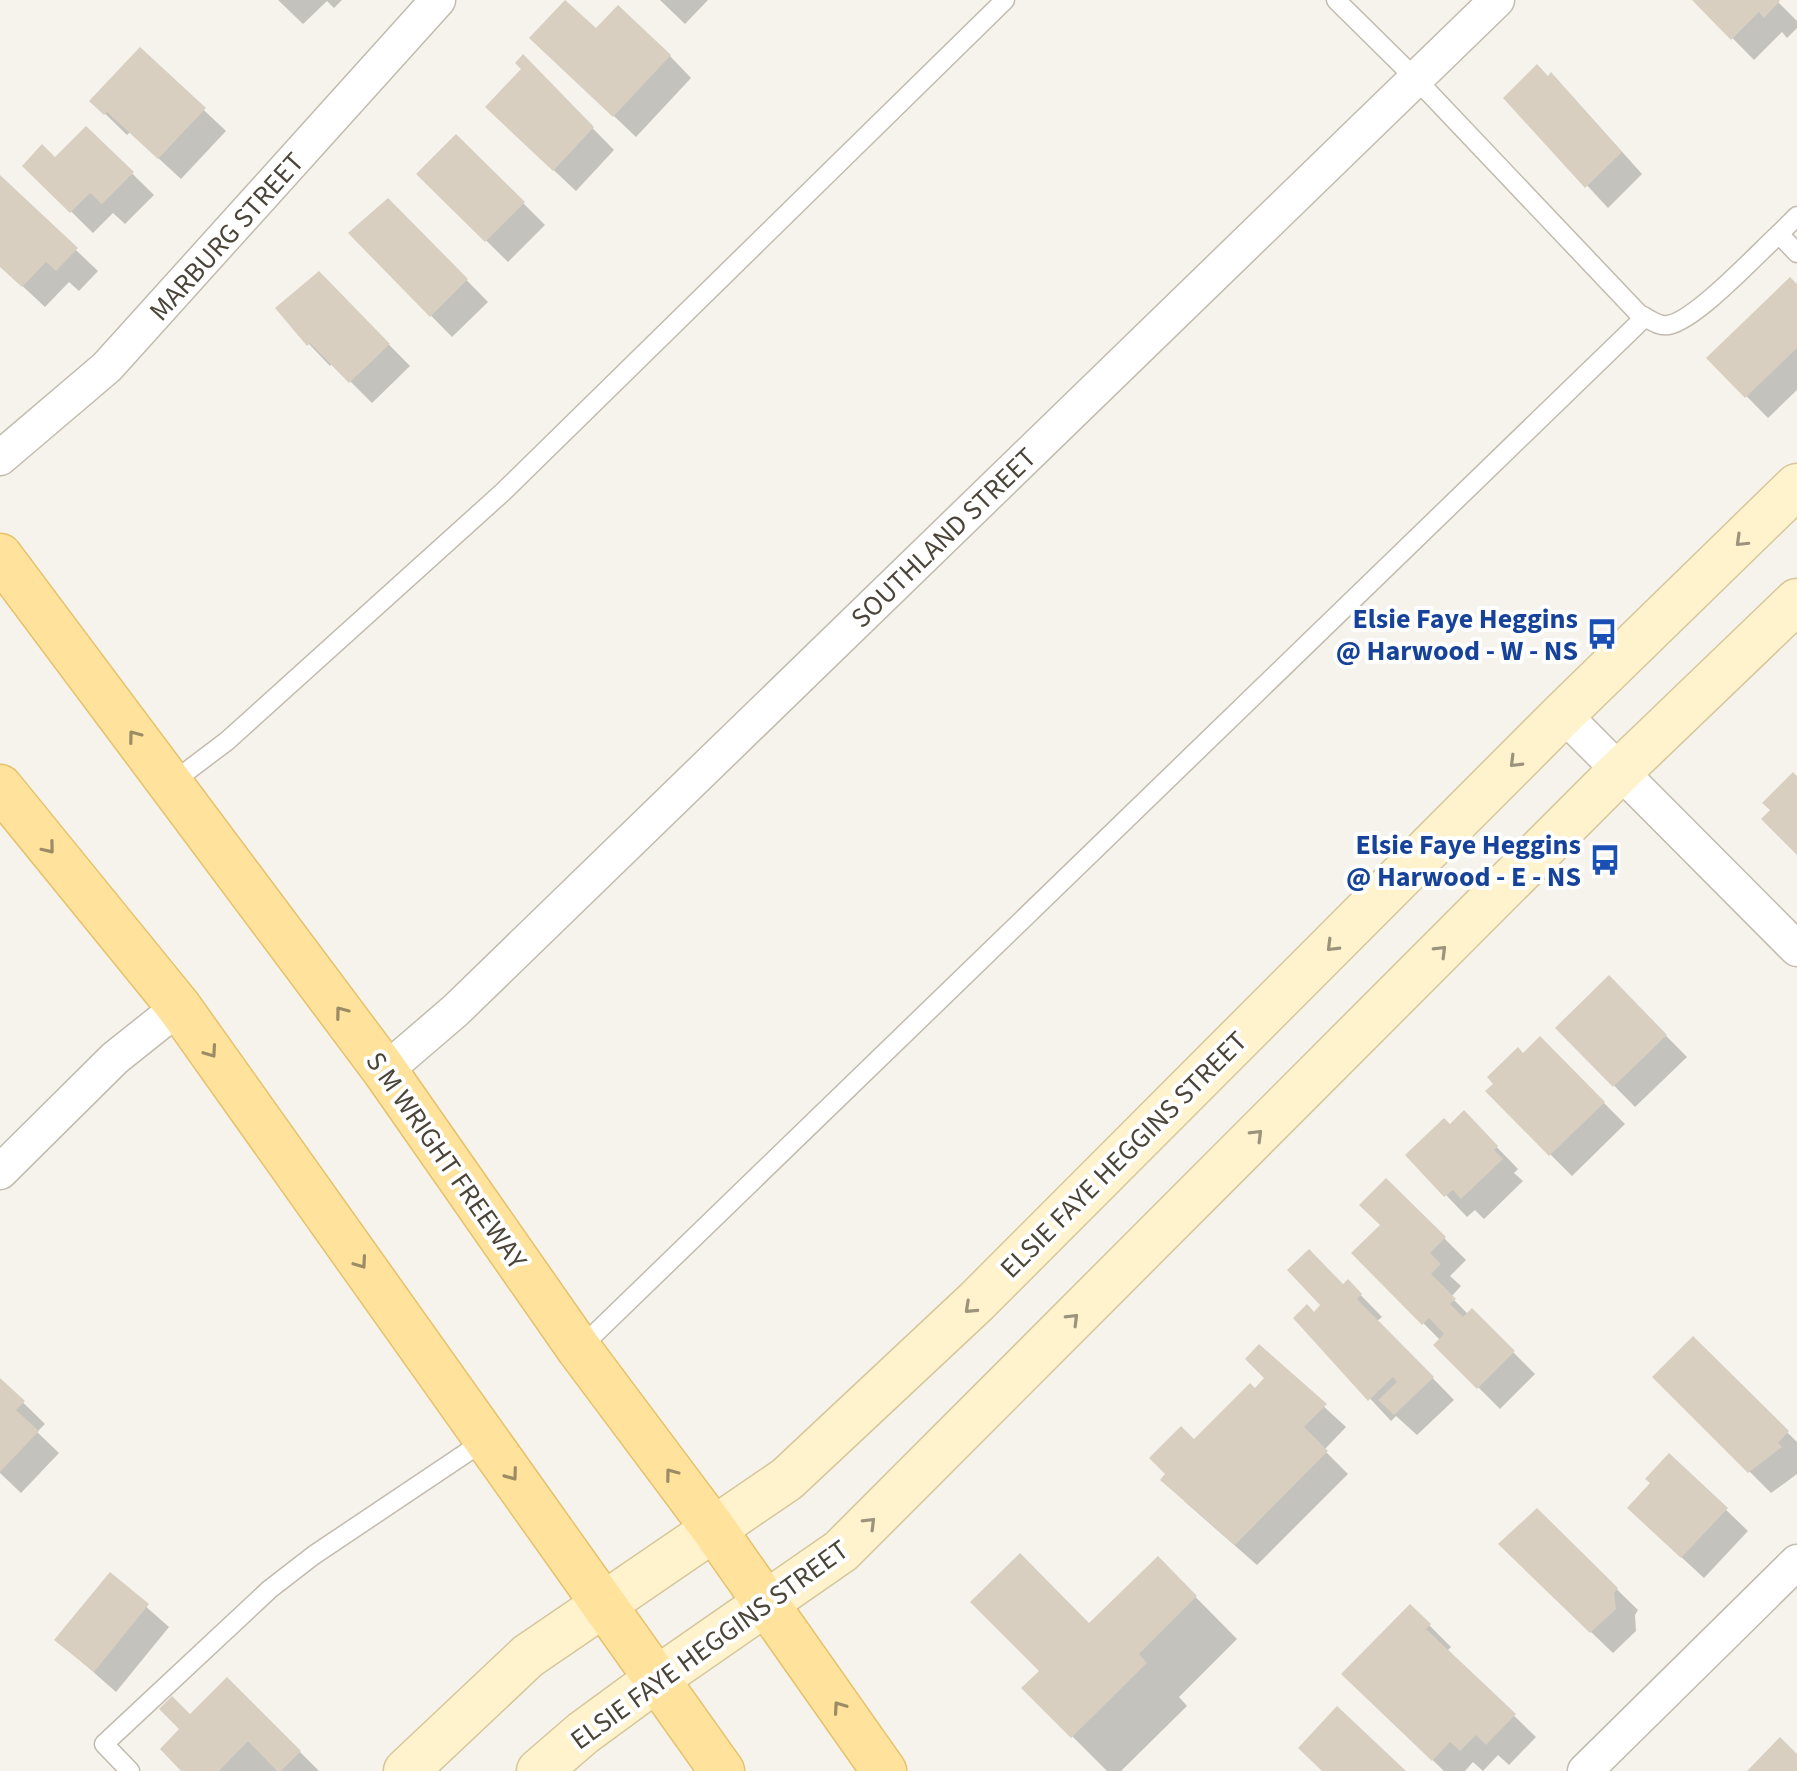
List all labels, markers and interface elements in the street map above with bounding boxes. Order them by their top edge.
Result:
street label: MARBURG STREET [140,144,313,330]
street label: SOUTHLAND STREET [842,438,1046,637]
one-way arrow [1736,532,1750,546]
place label: Elsie Faye Heggins @ Harwood - W - NS [1336,599,1578,671]
bus stop icon: Elsie Faye Heggins @ Harwood - W - NS [1585,617,1619,651]
one-way arrow [130,730,144,745]
one-way arrow [1510,753,1524,767]
place label: Elsie Faye Heggins @ Harwood - E - NS [1346,825,1581,897]
one-way arrow [39,839,54,853]
bus stop icon: Elsie Faye Heggins @ Harwood - E - NS [1588,843,1622,877]
one-way arrow [1326,937,1341,951]
one-way arrow [1432,946,1446,960]
one-way arrow [336,1006,350,1020]
street label: ELSIE FAYE HEGGINS STREET [991,1022,1256,1287]
one-way arrow [201,1043,215,1057]
street label: S M WRIGHT FREEWAY [356,1044,537,1278]
one-way arrow [1248,1130,1262,1144]
one-way arrow [352,1255,366,1269]
one-way arrow [964,1299,979,1313]
one-way arrow [1064,1314,1078,1328]
one-way arrow [503,1466,517,1481]
one-way arrow [666,1468,681,1482]
one-way arrow [861,1517,875,1532]
street label: ELSIE FAYE HEGGINS STREET [562,1530,857,1759]
one-way arrow [834,1702,849,1716]

